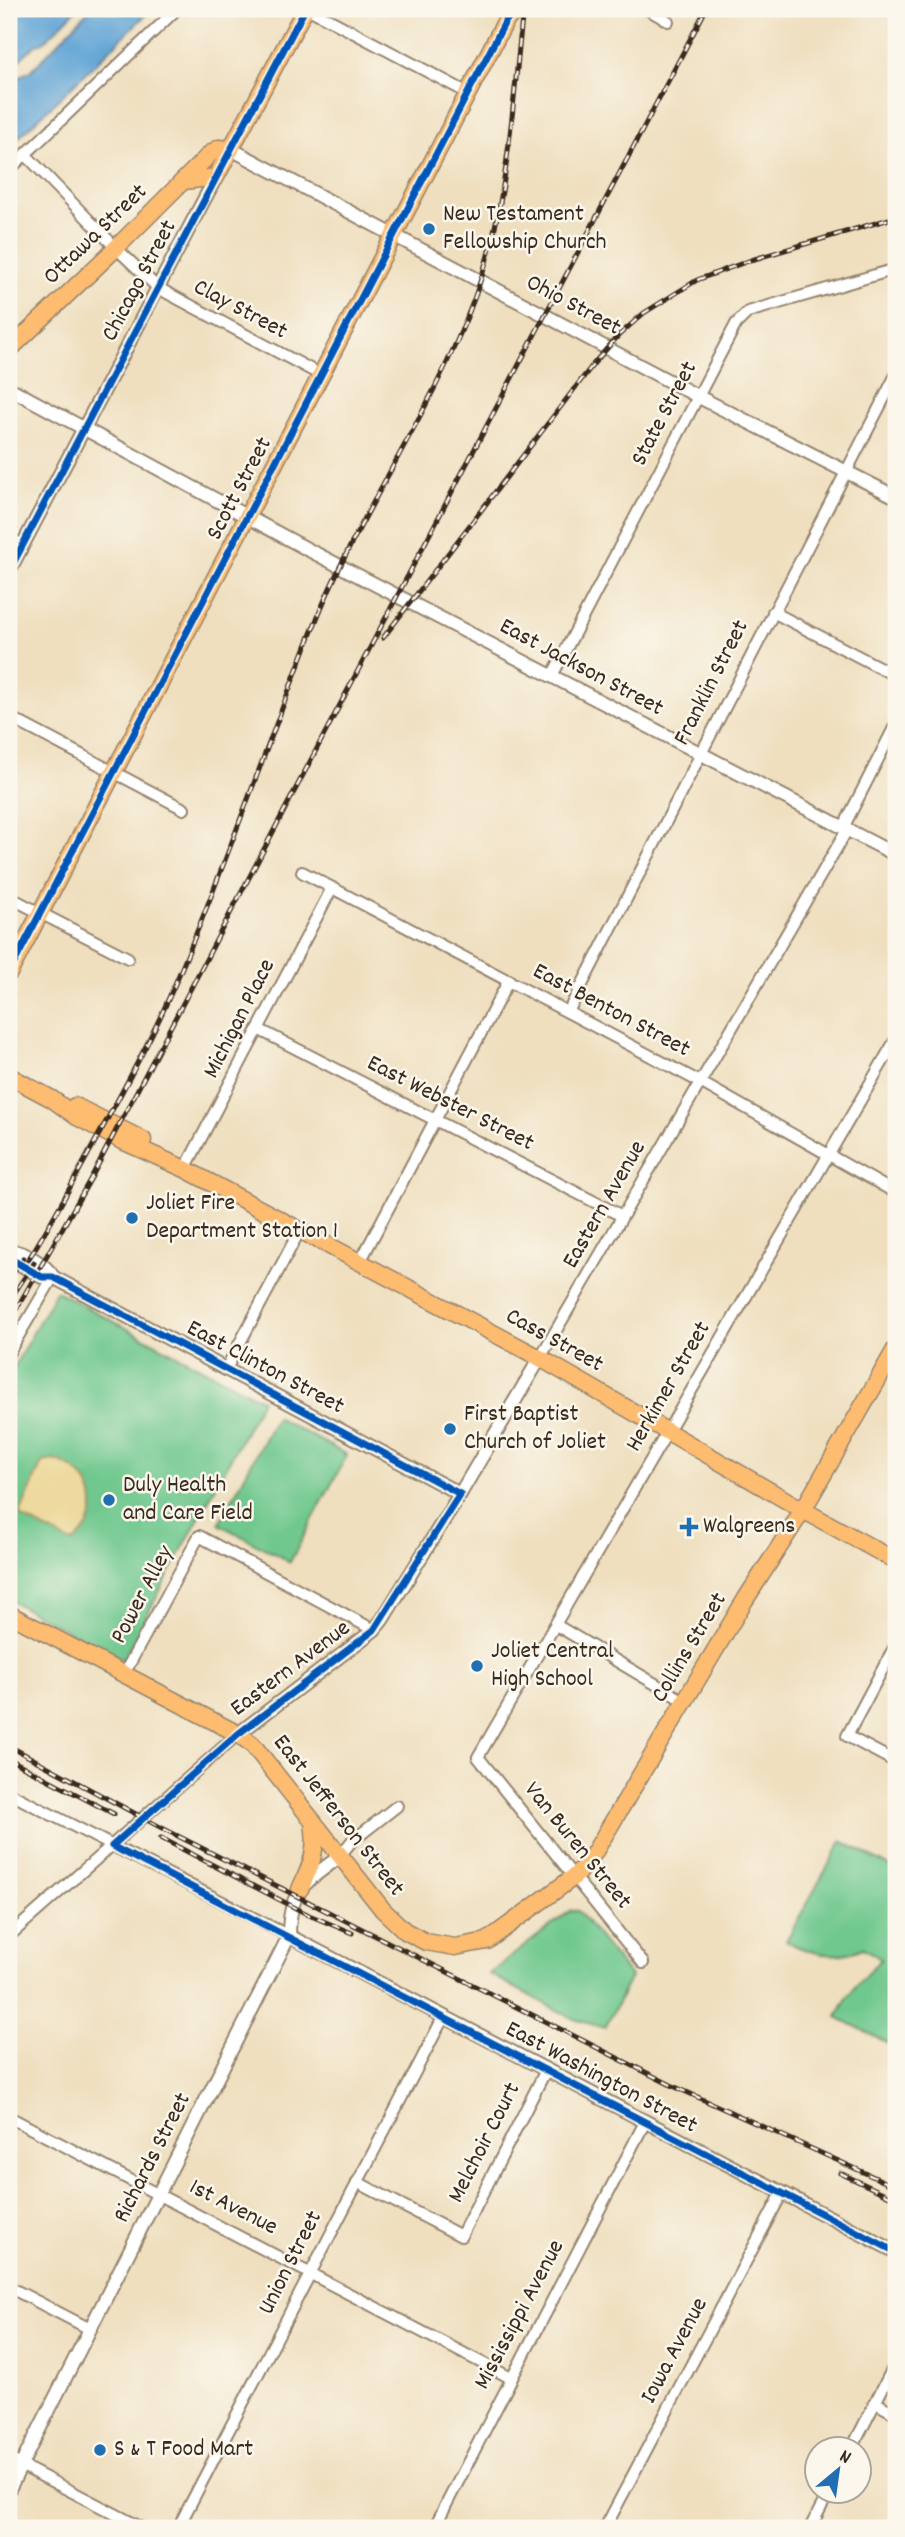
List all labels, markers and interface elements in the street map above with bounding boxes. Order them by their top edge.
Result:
street label: Ottawa Street [36,176,156,294]
place label: New Testament Fellowship Church [443,198,607,260]
street label: Chicago Street [94,214,186,348]
marker: New Testament Fellowship Church [421,221,437,237]
street label: Ohio Street [519,267,627,345]
street label: Clay Street [187,271,293,349]
street label: State Street [623,356,707,472]
street label: Scott Street [199,431,281,547]
street label: East Jackson Street [493,610,669,726]
street label: Franklin Street [666,614,758,752]
street label: Michigan Place [195,953,285,1085]
street label: East Benton Street [526,955,696,1067]
street label: East Webster Street [360,1047,540,1161]
street label: Eastern Avenue [555,1135,655,1275]
place label: Joliet Fire Department Station 1 [146,1187,338,1249]
marker: Joliet Fire Department Station 1 [124,1210,140,1226]
street label: Cass Street [499,1300,609,1382]
street label: East Clinton Street [180,1312,350,1424]
street label: Herkimer Street [618,1315,720,1459]
place label: First Baptist Church of Joliet [464,1398,606,1460]
marker: First Baptist Church of Joliet [442,1421,458,1437]
place label: Duly Health and Care Field [123,1469,253,1531]
marker: Duly Health and Care Field [101,1492,117,1508]
place label: Walgreens [703,1510,795,1544]
marker: Walgreens [681,1519,697,1535]
street label: Power Alley [103,1539,184,1650]
street label: Collins Street [644,1586,736,1710]
street label: Eastern Avenue [224,1612,358,1726]
place label: Joliet Central High School [491,1635,614,1697]
marker: Joliet Central High School [469,1658,485,1674]
street label: East Jefferson Street [264,1728,412,1904]
street label: Van Buren Street [515,1775,639,1917]
street label: East Washington Street [499,2013,703,2143]
street label: Melchoir Court [440,2077,530,2209]
street label: Richards Street [106,2087,200,2229]
street label: 1st Avenue [183,2171,283,2245]
street label: Union Street [250,2205,332,2321]
street label: Mississippi Avenue [466,2234,574,2396]
street label: Iowa Avenue [633,2292,717,2410]
place label: S & T Food Mart [114,2433,253,2467]
north arrow [804,2436,874,2506]
marker: S & T Food Mart [92,2442,108,2458]
text: N [834,2444,855,2472]

